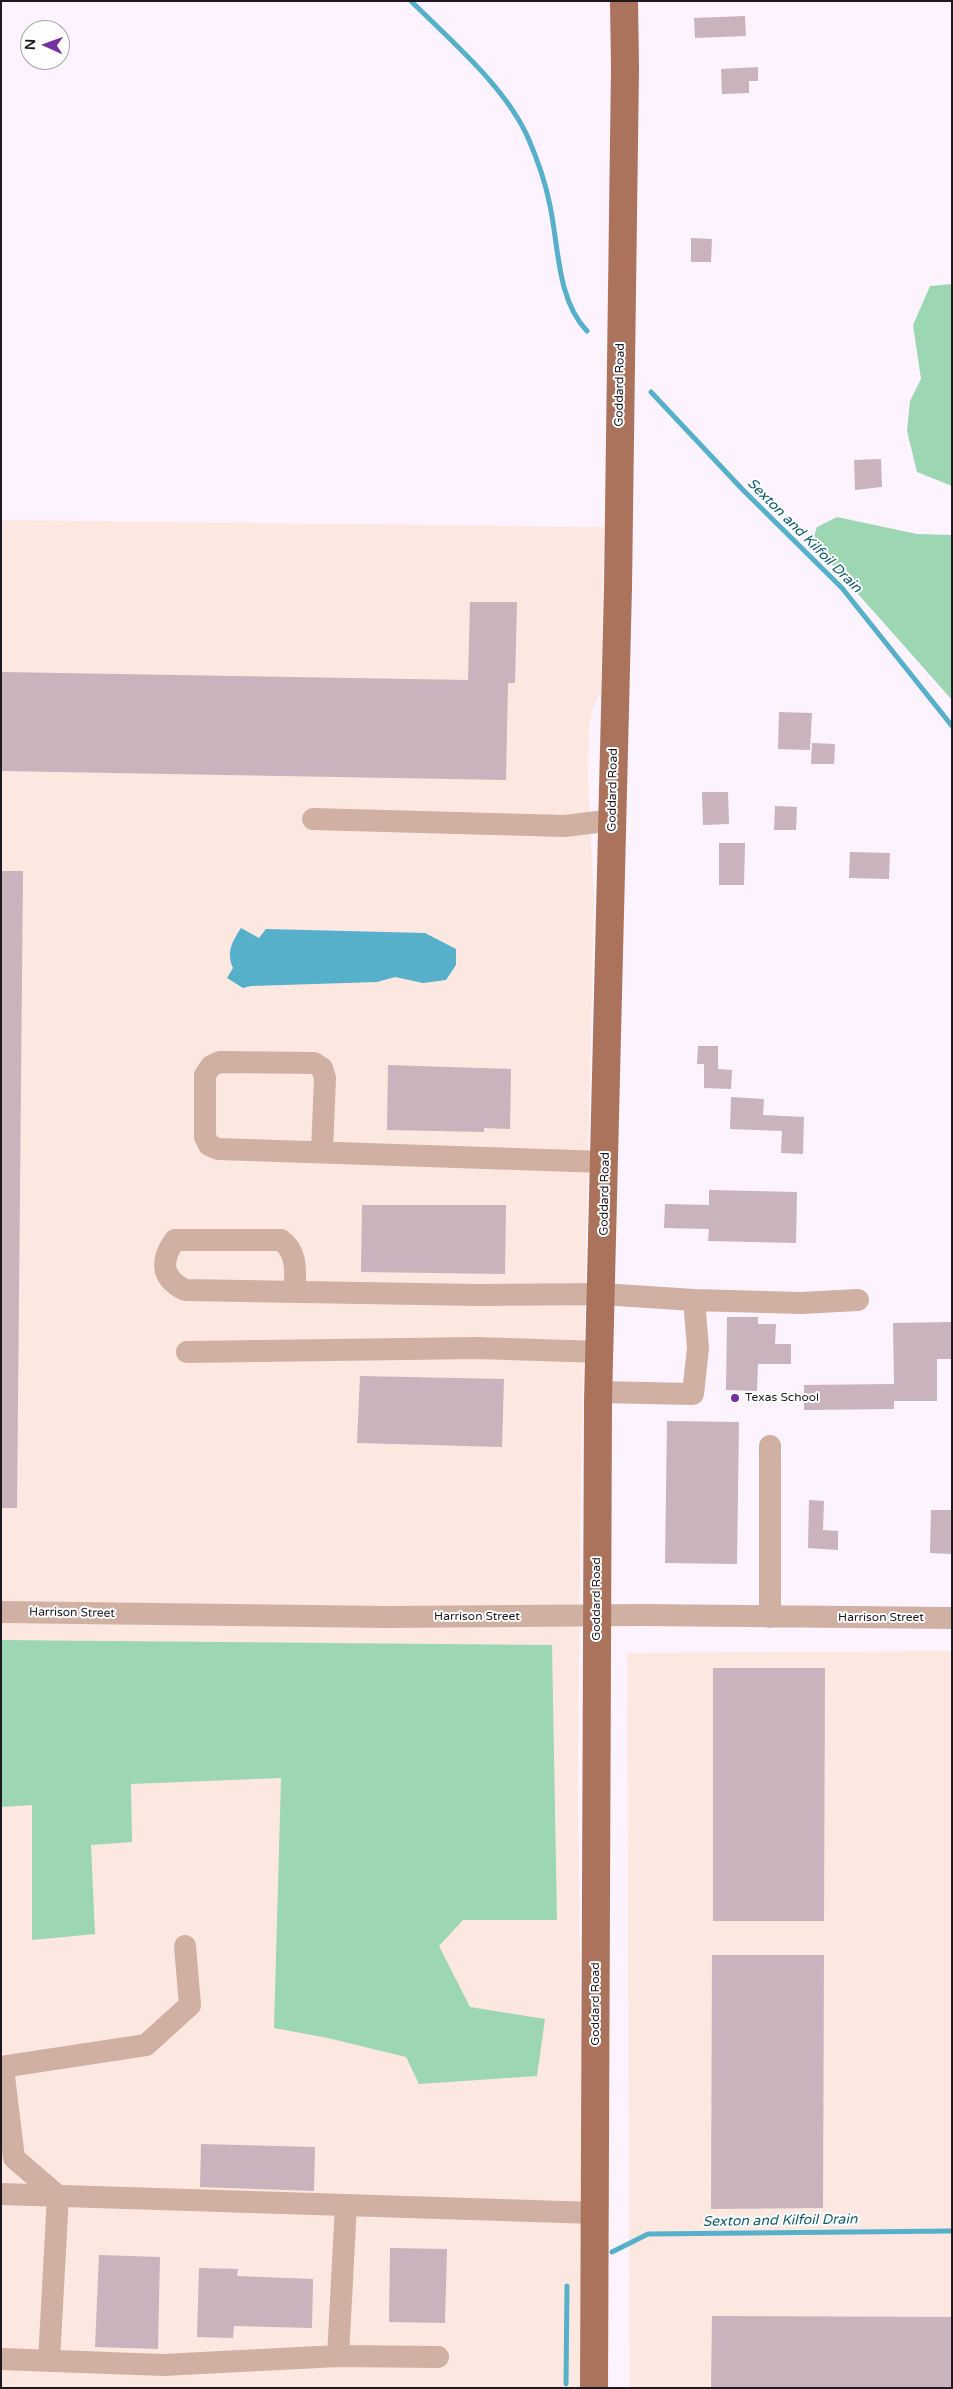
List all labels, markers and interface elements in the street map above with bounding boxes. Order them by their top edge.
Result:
north arrow [20,20,70,70]
text: N [22,39,39,50]
street label: Goddard Road [612,343,628,427]
water label: Sexton and Kilfoil Drain [743,475,865,597]
street label: Goddard Road [605,748,621,832]
street label: Goddard Road [597,1152,613,1236]
place label: Texas School [745,1391,819,1405]
marker: Texas School [729,1392,741,1404]
street label: Goddard Road [590,1557,604,1641]
street label: Harrison Street [29,1605,115,1621]
street label: Harrison Street [434,1610,520,1624]
street label: Harrison Street [838,1611,924,1625]
street label: Goddard Road [589,1962,603,2046]
water label: Sexton and Kilfoil Drain [702,2211,858,2231]

